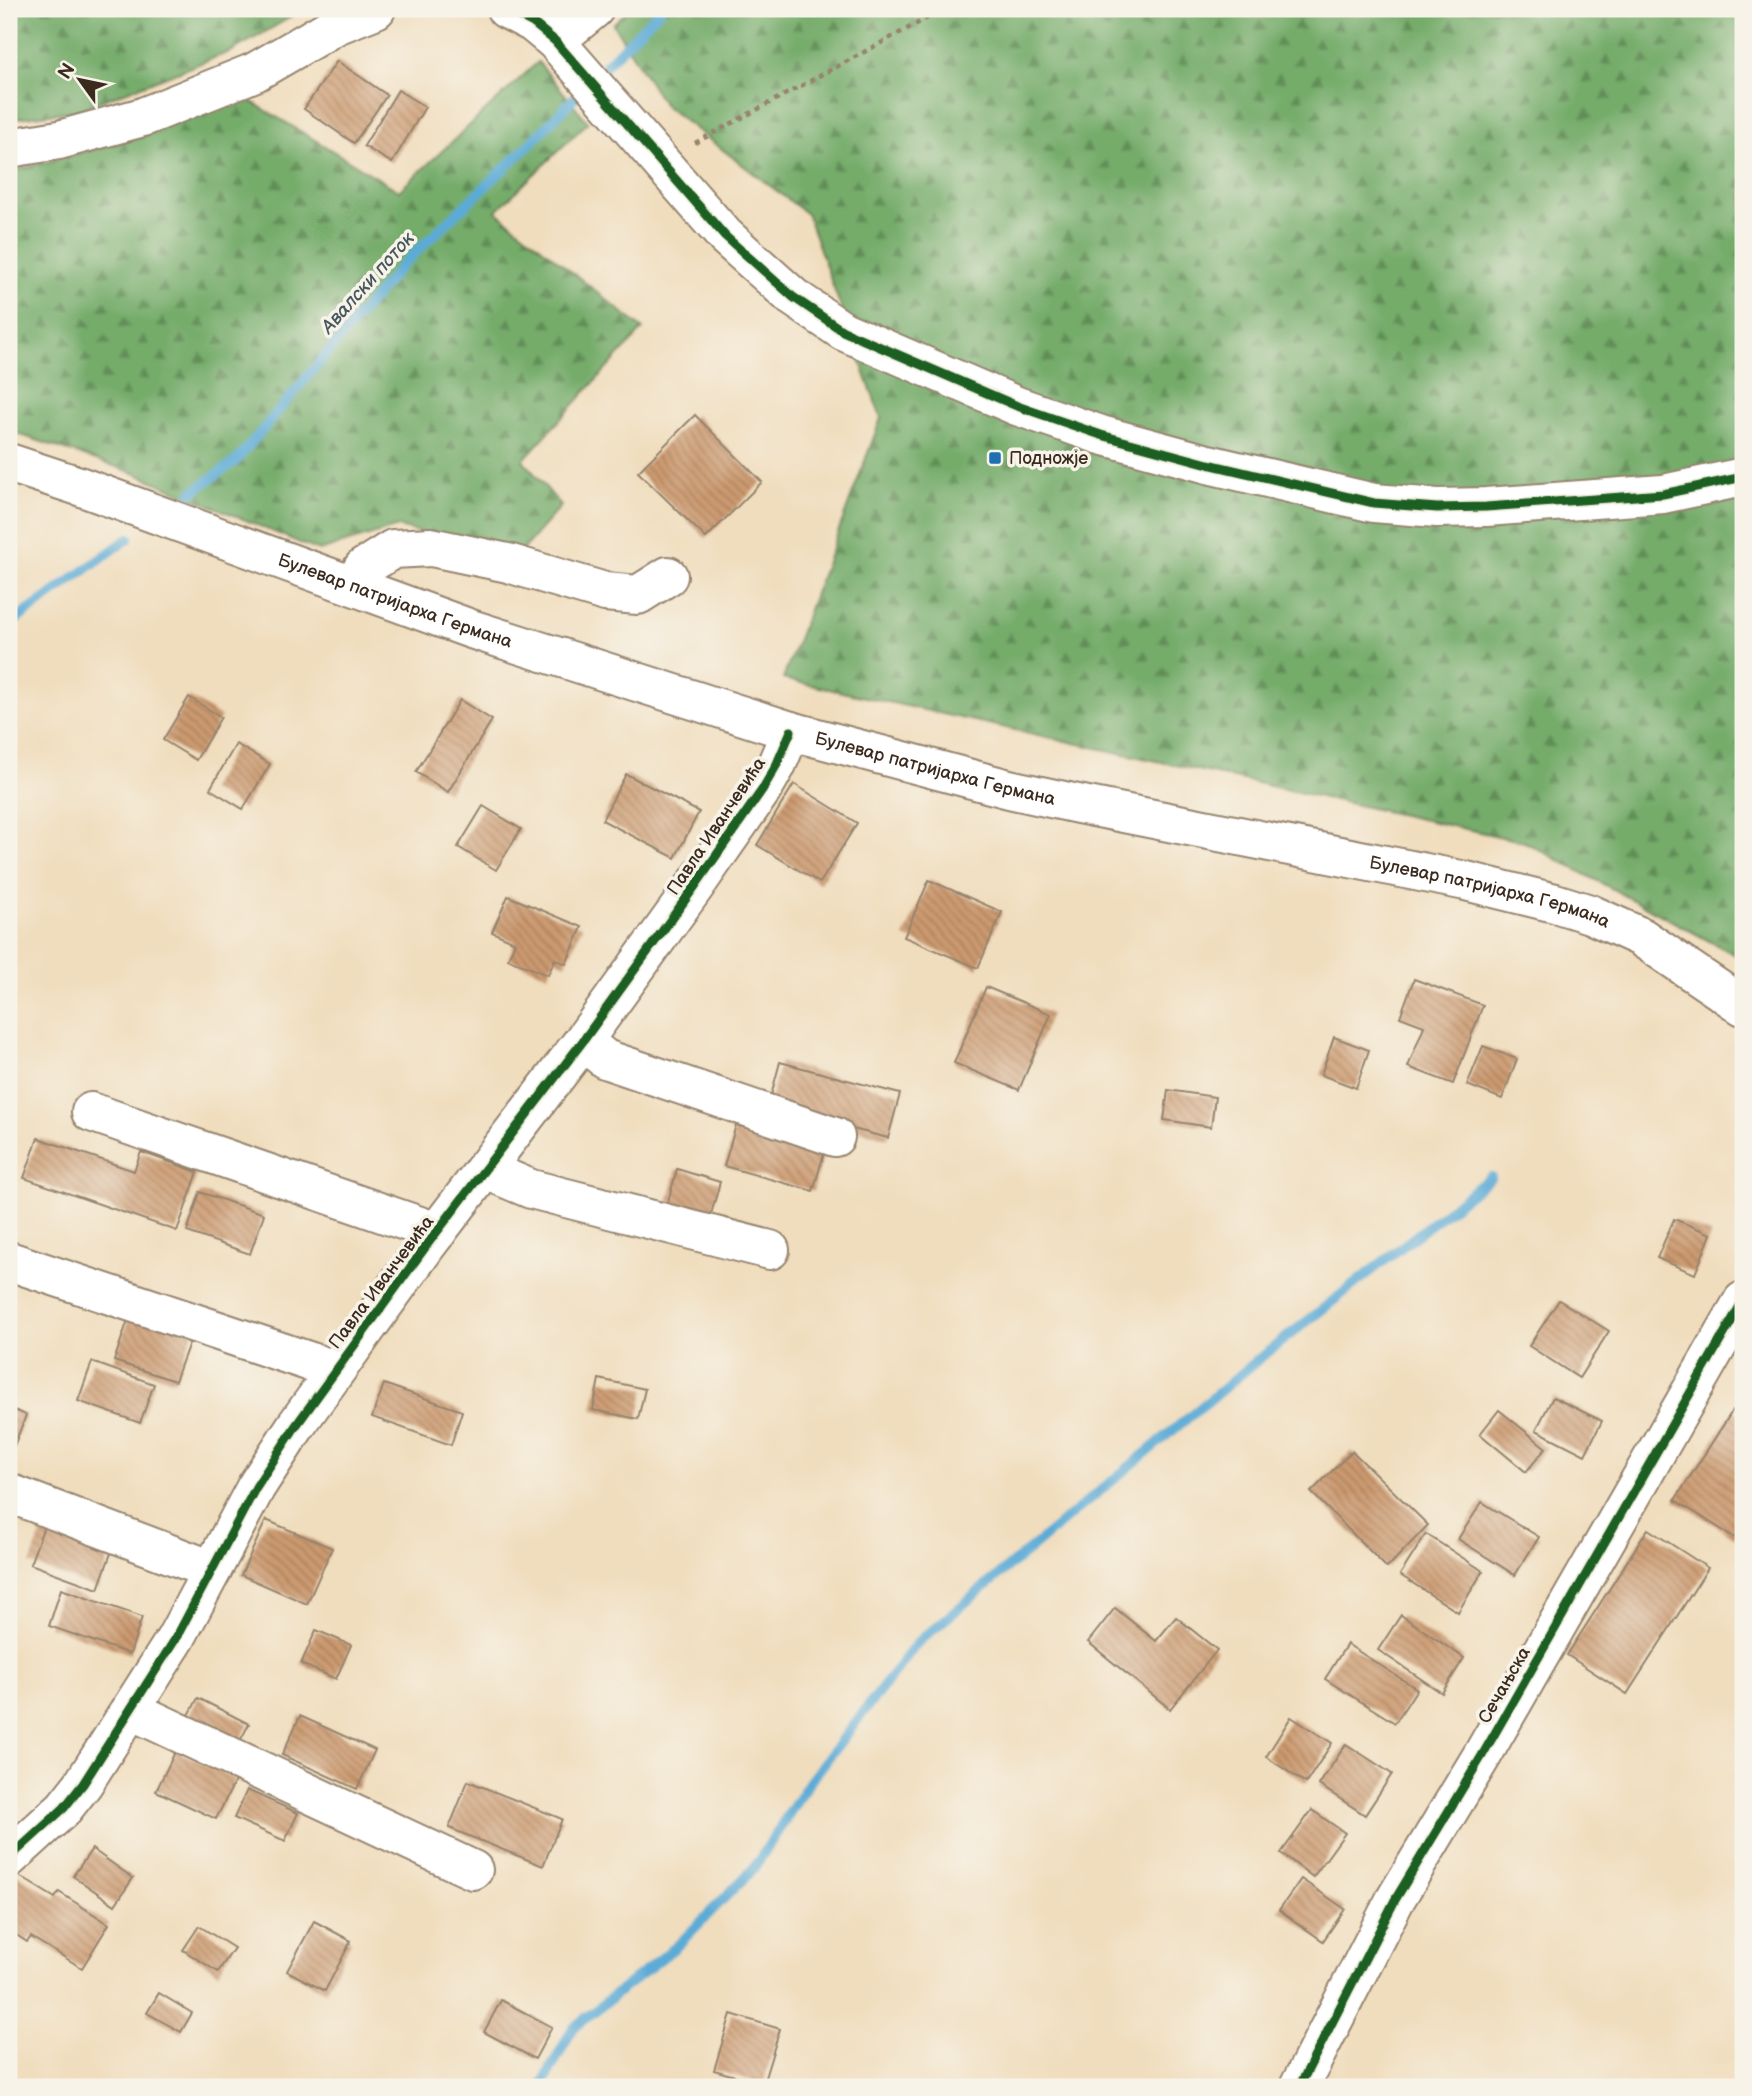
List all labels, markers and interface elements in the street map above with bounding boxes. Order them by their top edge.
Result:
north arrow [46,46,116,116]
text: N [53,59,81,84]
water label: Авалски поток [316,227,420,339]
place label: Подножје [1009,448,1088,469]
marker: Подножје [987,450,1003,466]
street label: Булевар патријарха Германа [275,549,515,653]
street label: Булевар патријарха Германа [813,728,1058,810]
street label: Павла Иванчевића [663,753,770,899]
street label: Булевар патријарха Германа [1367,852,1613,933]
street label: Павла Иванчевића [325,1211,439,1353]
street label: Сечањска [1474,1643,1535,1727]

